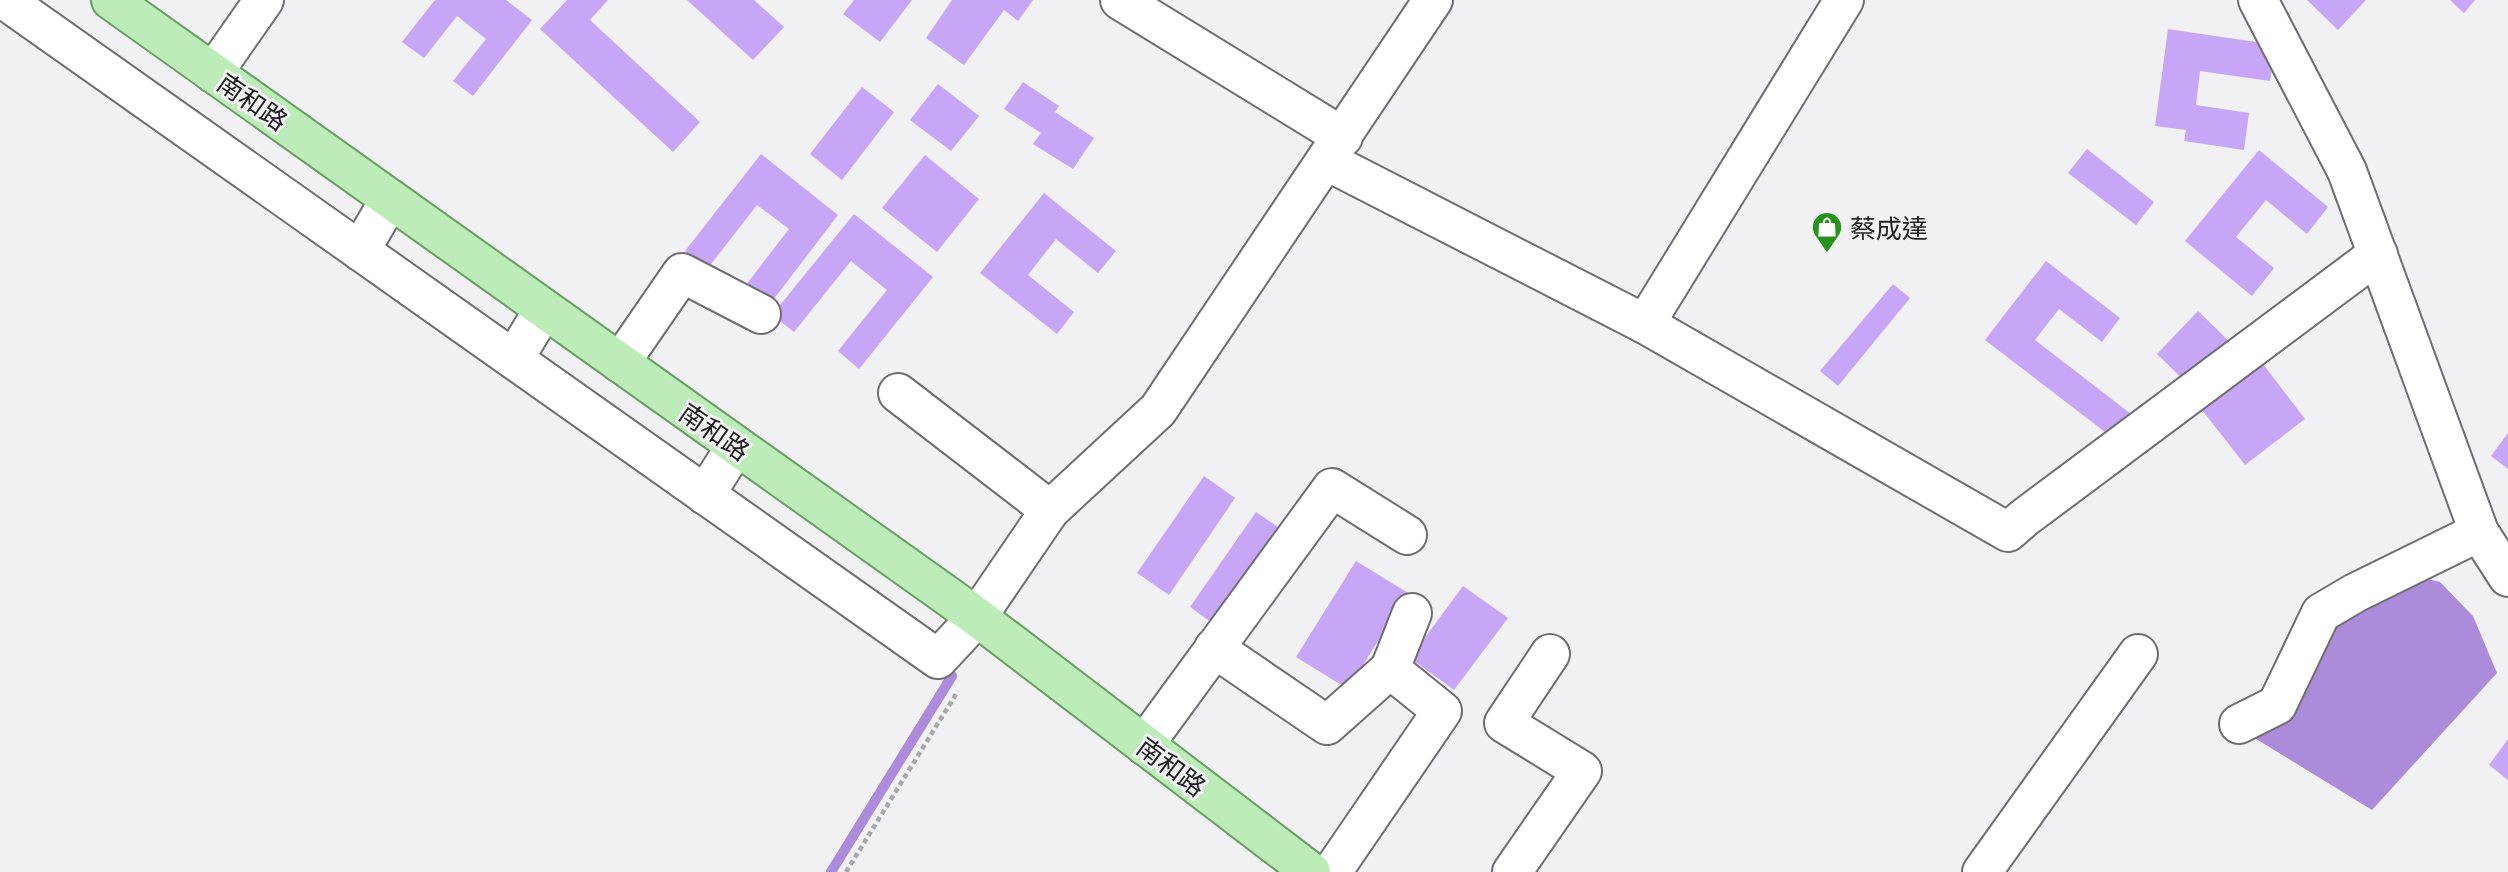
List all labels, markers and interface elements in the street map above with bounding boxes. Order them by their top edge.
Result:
street label: 南和路 [212,66,294,136]
shop icon: 蔡成達 [1810,210,1844,254]
place label: 蔡成達 [1850,212,1928,243]
street label: 南和路 [674,396,756,466]
street label: 南和路 [1132,730,1212,802]

